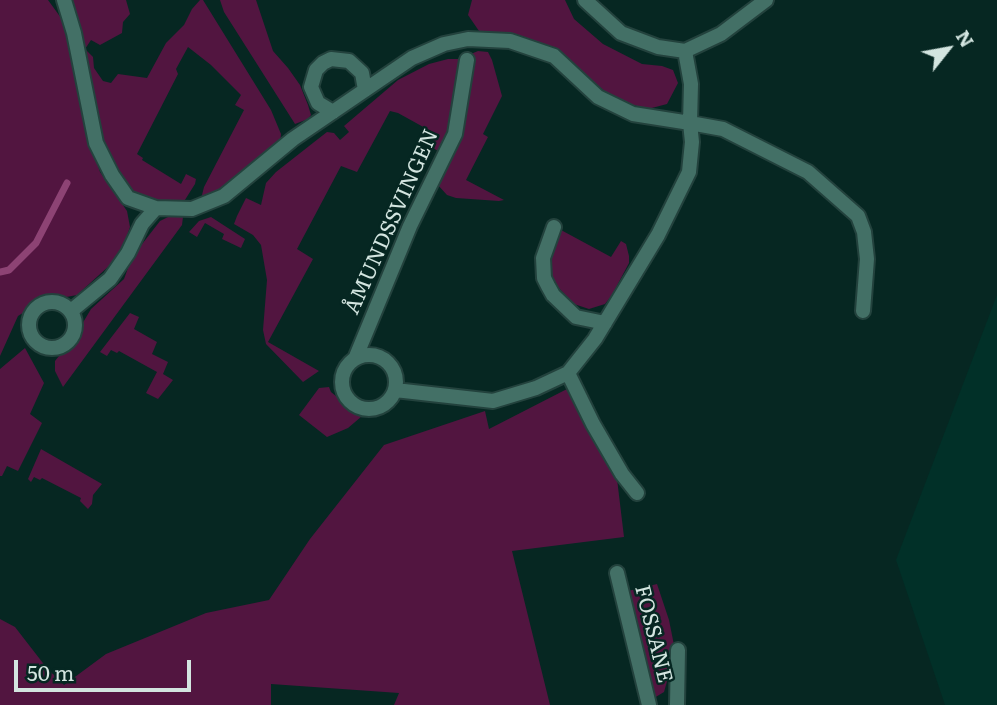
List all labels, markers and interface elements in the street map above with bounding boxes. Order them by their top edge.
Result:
north arrow [913,14,983,84]
text: N [950,24,982,52]
street label: ÅMUNDSSVINGEN [340,126,444,318]
street label: FOSSANE [629,583,677,685]
scale bar [18,646,194,690]
text: 50 m [27,656,74,687]

